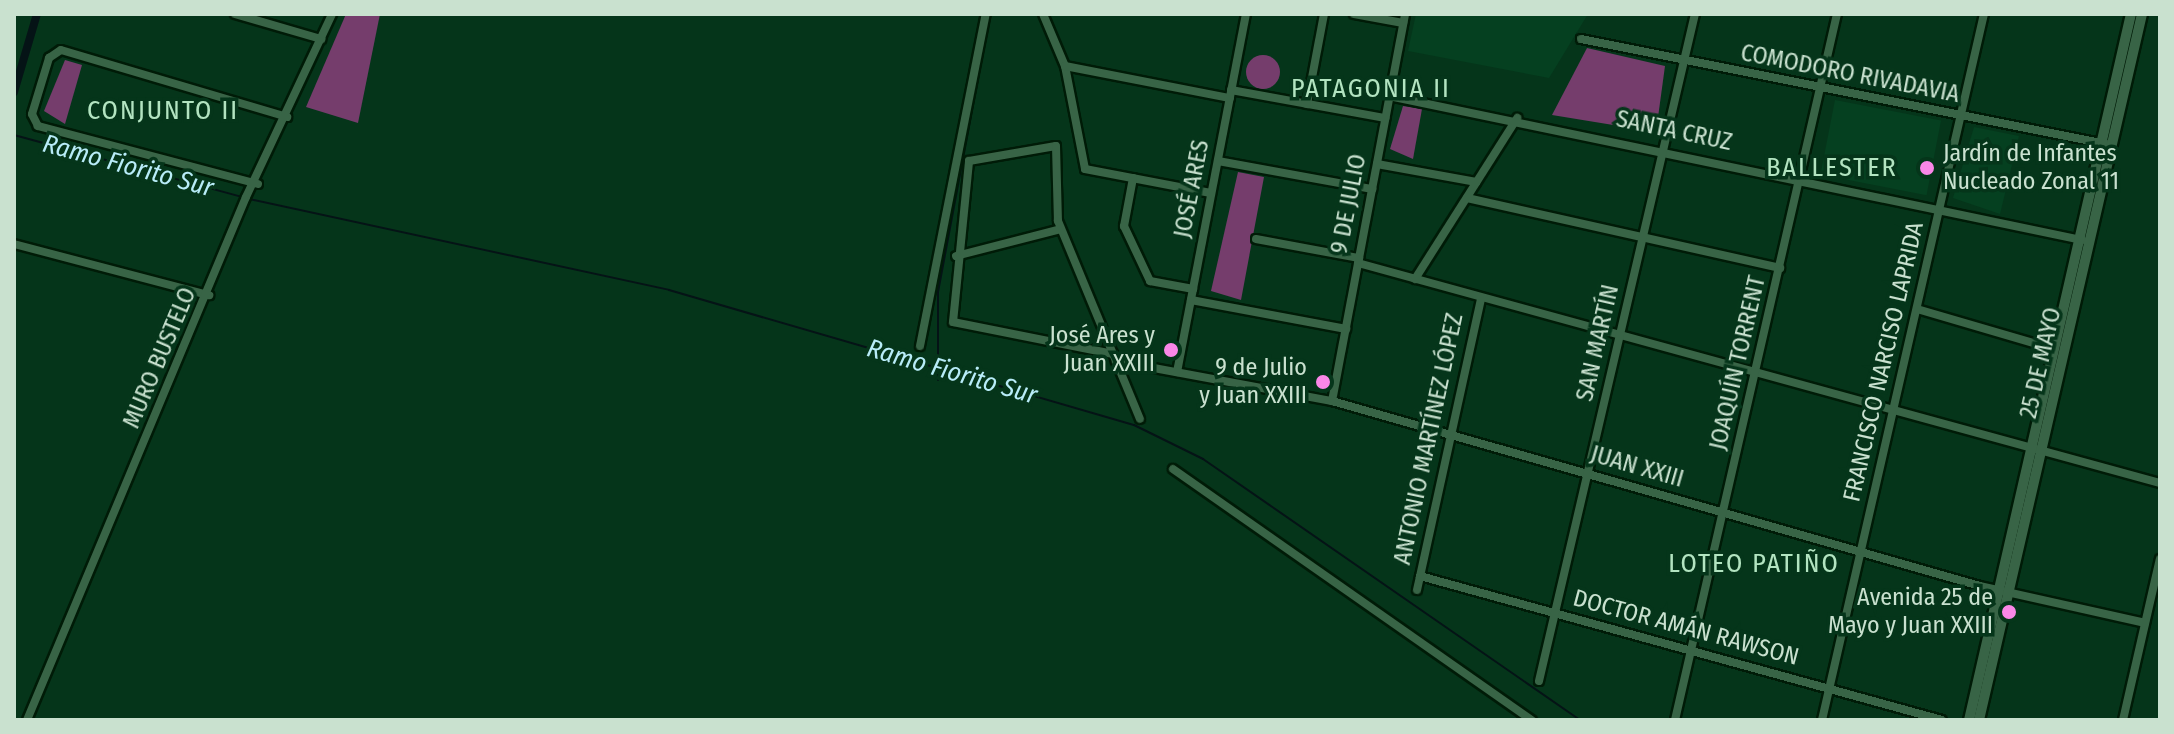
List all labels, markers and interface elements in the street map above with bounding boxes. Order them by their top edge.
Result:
street label: COMODORO RIVADAVIA [1738,39,1962,109]
district label: PATAGONIA II [1291,73,1451,105]
district label: CONJUNTO II [87,95,239,127]
street label: SANTA CRUZ [1614,105,1734,157]
water label: Ramo Fiorito Sur [39,128,217,204]
street label: JOSÉ ARES [1168,138,1216,240]
place label: Jardín de Infantes Nucleado Zonal 11 [1943,140,2119,196]
street label: 9 DE JULIO [1325,152,1373,256]
district label: BALLESTER [1766,152,1898,184]
marker: Jardín de Infantes Nucleado Zonal 11 [1918,159,1936,177]
street label: FRANCISCO NARCISO LAPRIDA [1838,219,1930,505]
street label: JOAQUÍN TORRENT [1704,273,1772,453]
street label: SAN MARTÍN [1571,282,1625,404]
street label: MURO BUSTELO [117,283,203,433]
street label: 25 DE MAYO [2014,305,2068,421]
street label: ANTONIO MARTÍNEZ LÓPEZ [1388,311,1470,567]
place label: José Ares y Juan XXIII [1049,322,1155,378]
water label: Ramo Fiorito Sur [863,333,1041,411]
marker: José Ares y Juan XXIII [1162,341,1180,359]
place label: 9 de Julio y Juan XXIII [1199,354,1307,410]
marker: 9 de Julio y Juan XXIII [1314,373,1332,391]
street label: JUAN XXIII [1587,440,1687,494]
district label: LOTEO PATIÑO [1668,548,1840,580]
street label: DOCTOR AMÁN RAWSON [1570,584,1802,672]
place label: Avenida 25 de Mayo y Juan XXIII [1828,584,1993,640]
marker: Avenida 25 de Mayo y Juan XXIII [2000,603,2018,621]

